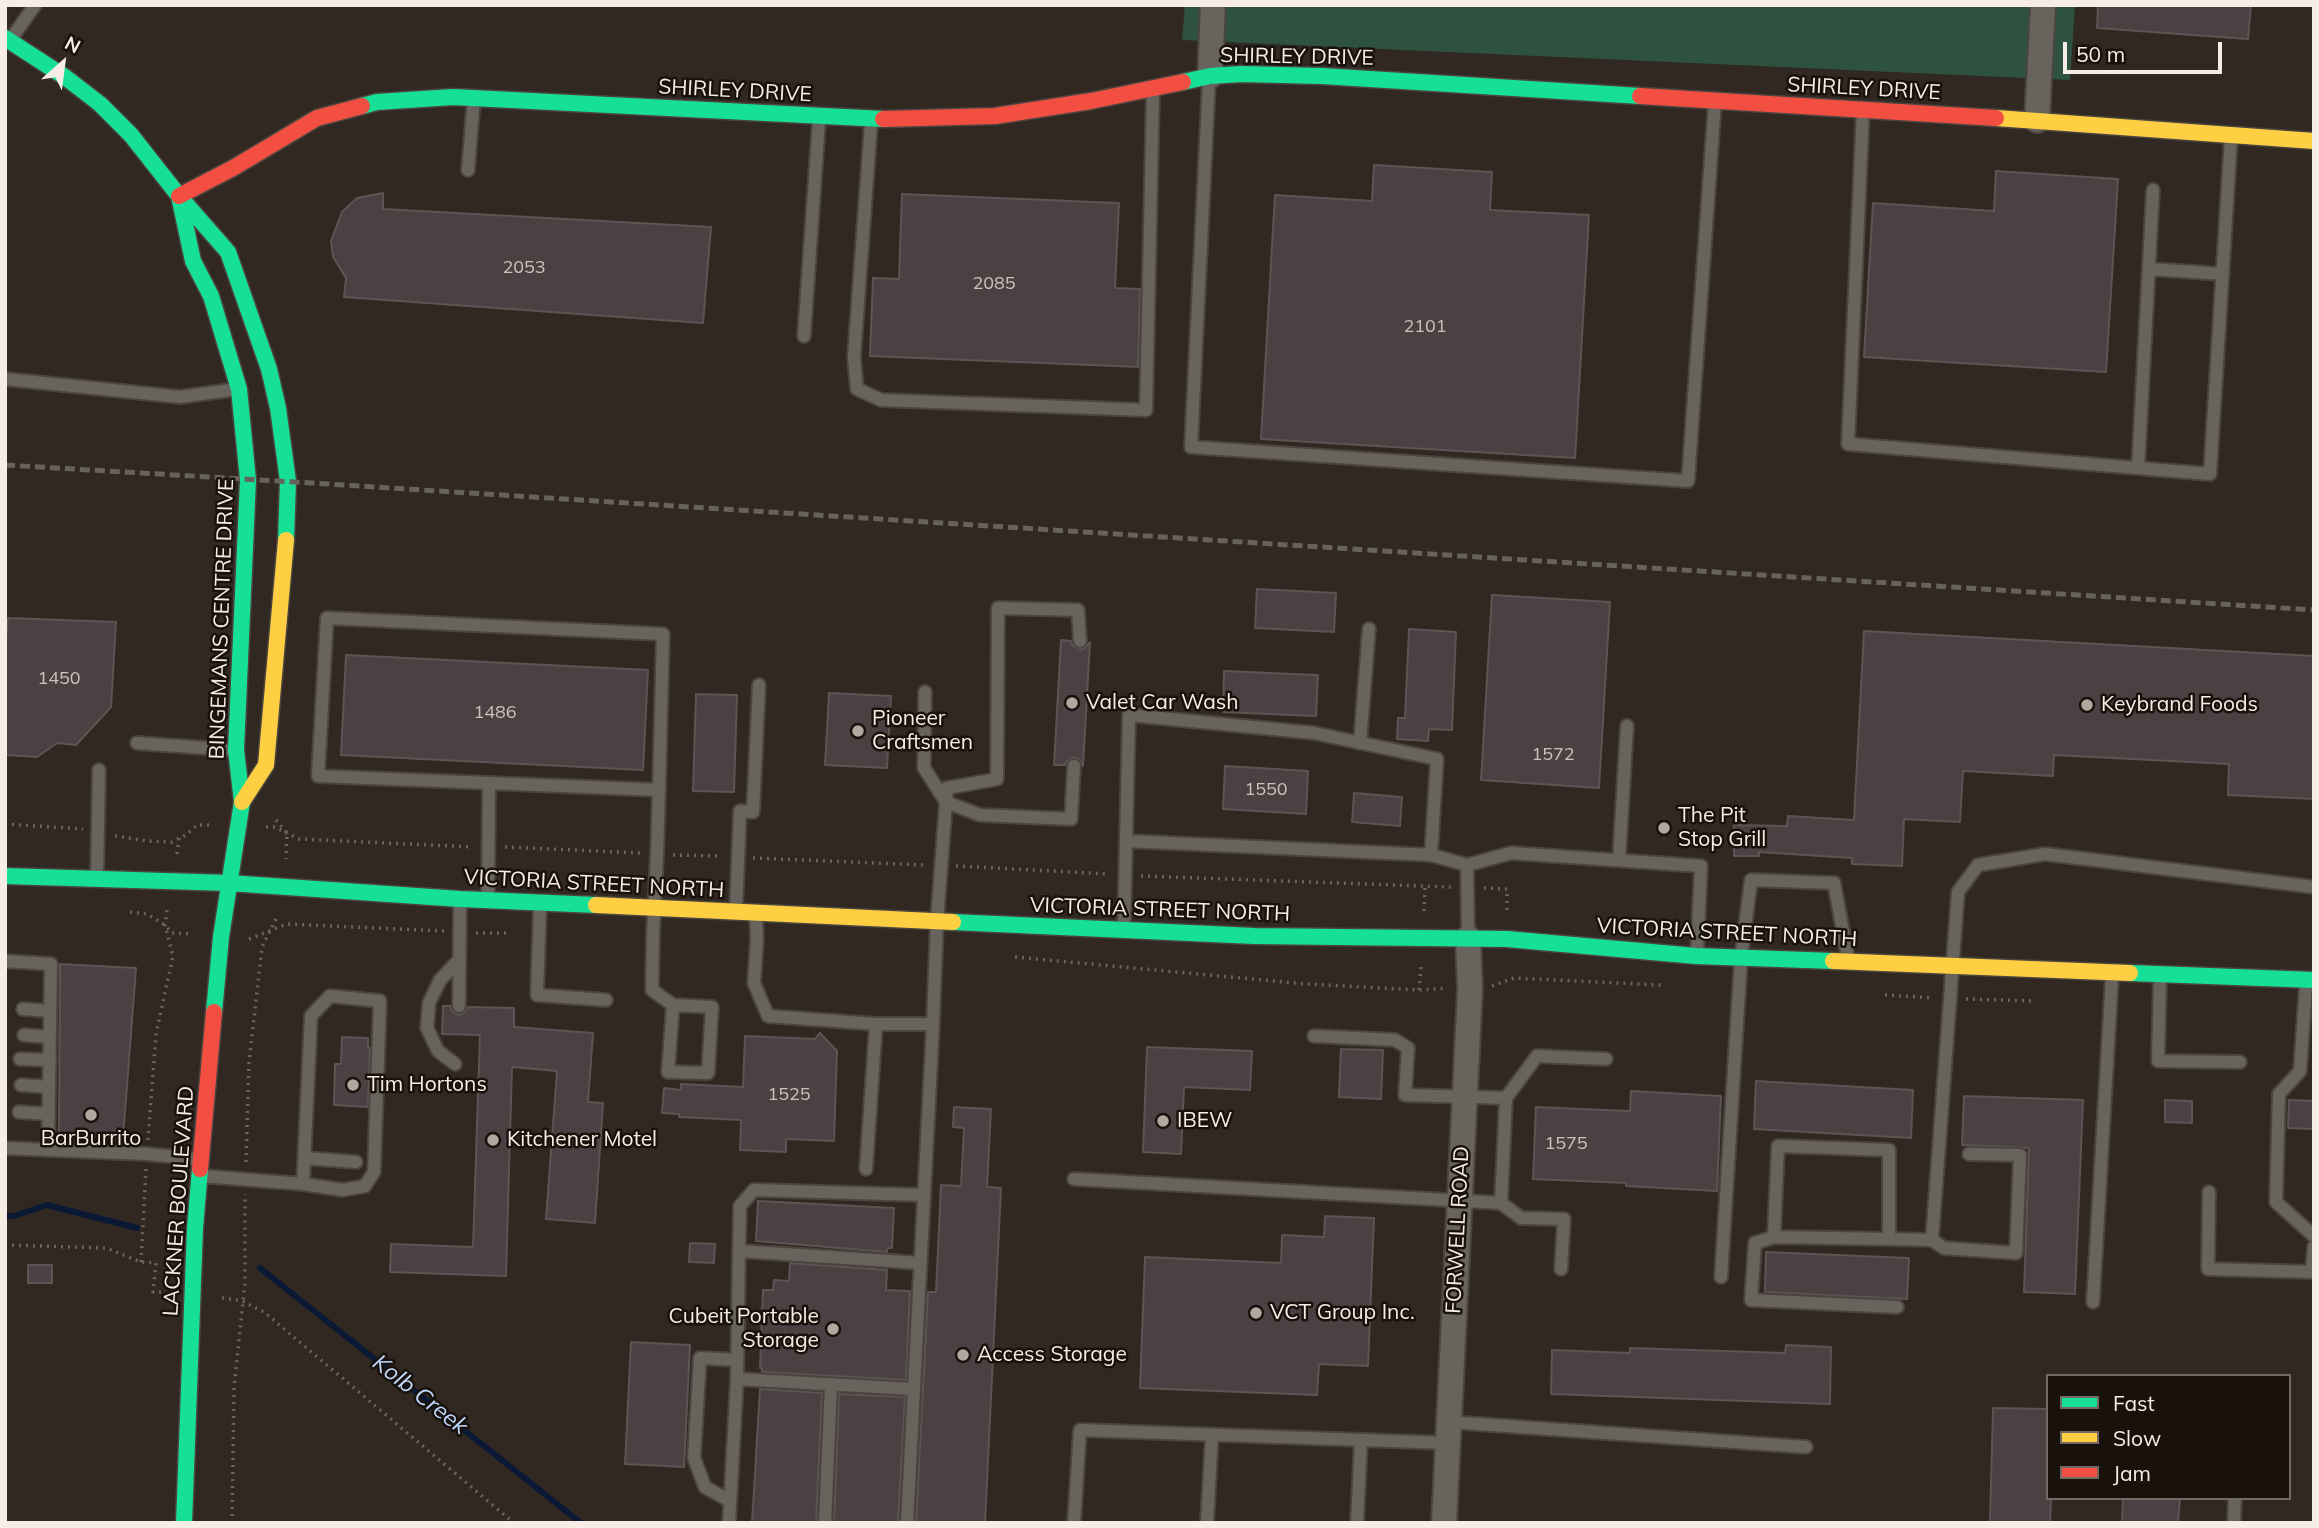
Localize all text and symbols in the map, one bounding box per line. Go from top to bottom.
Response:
north arrow [28,28,98,98]
scale bar [2067,28,2226,72]
text: N [61,30,85,58]
text: 50 m [2076,41,2125,67]
street label: SHIRLEY DRIVE [1220,43,1374,71]
street label: SHIRLEY DRIVE [1787,72,1941,106]
street label: SHIRLEY DRIVE [658,74,812,108]
house number: 2053 [502,257,546,279]
house number: 2085 [972,273,1016,295]
house number: 2101 [1403,316,1447,338]
street label: BINGEMANS CENTRE DRIVE [205,478,239,760]
house number: 1450 [37,668,81,690]
place label: Valet Car Wash [1086,690,1238,716]
place label: Keybrand Foods [2101,692,2258,718]
marker: Valet Car Wash [1064,695,1080,711]
marker: Keybrand Foods [2079,697,2095,713]
house number: 1486 [473,702,517,724]
place label: Pioneer Craftsmen [872,706,973,756]
marker: Pioneer Craftsmen [850,723,866,739]
house number: 1572 [1531,744,1575,766]
house number: 1550 [1244,779,1288,801]
place label: The Pit Stop Grill [1678,803,1766,853]
marker: The Pit Stop Grill [1656,820,1672,836]
street label: VICTORIA STREET NORTH [463,865,725,903]
street label: VICTORIA STREET NORTH [1029,893,1291,927]
street label: VICTORIA STREET NORTH [1596,914,1858,952]
place label: Tim Hortons [367,1072,487,1098]
marker: Tim Hortons [345,1077,361,1093]
house number: 1525 [767,1084,811,1106]
street label: LACKNER BOULEVARD [158,1085,200,1317]
marker: BarBurrito [83,1107,99,1123]
place label: IBEW [1177,1108,1232,1134]
marker: IBEW [1155,1113,1171,1129]
place label: BarBurrito [41,1126,141,1152]
place label: Kitchener Motel [507,1127,657,1153]
marker: Kitchener Motel [485,1132,501,1148]
house number: 1575 [1544,1133,1588,1155]
street label: FORWELL ROAD [1441,1146,1475,1314]
place label: VCT Group Inc. [1270,1300,1415,1326]
place label: Cubeit Portable Storage [669,1304,819,1354]
marker: VCT Group Inc. [1248,1305,1264,1321]
marker: Cubeit Portable Storage [825,1321,841,1337]
place label: Access Storage [977,1342,1127,1368]
marker: Access Storage [955,1347,971,1363]
water label: Kolb Creek [367,1349,473,1441]
legend [2046,1374,2291,1500]
text: Fast [2113,1390,2155,1416]
text: Slow [2113,1425,2161,1451]
text: Jam [2113,1460,2151,1486]

